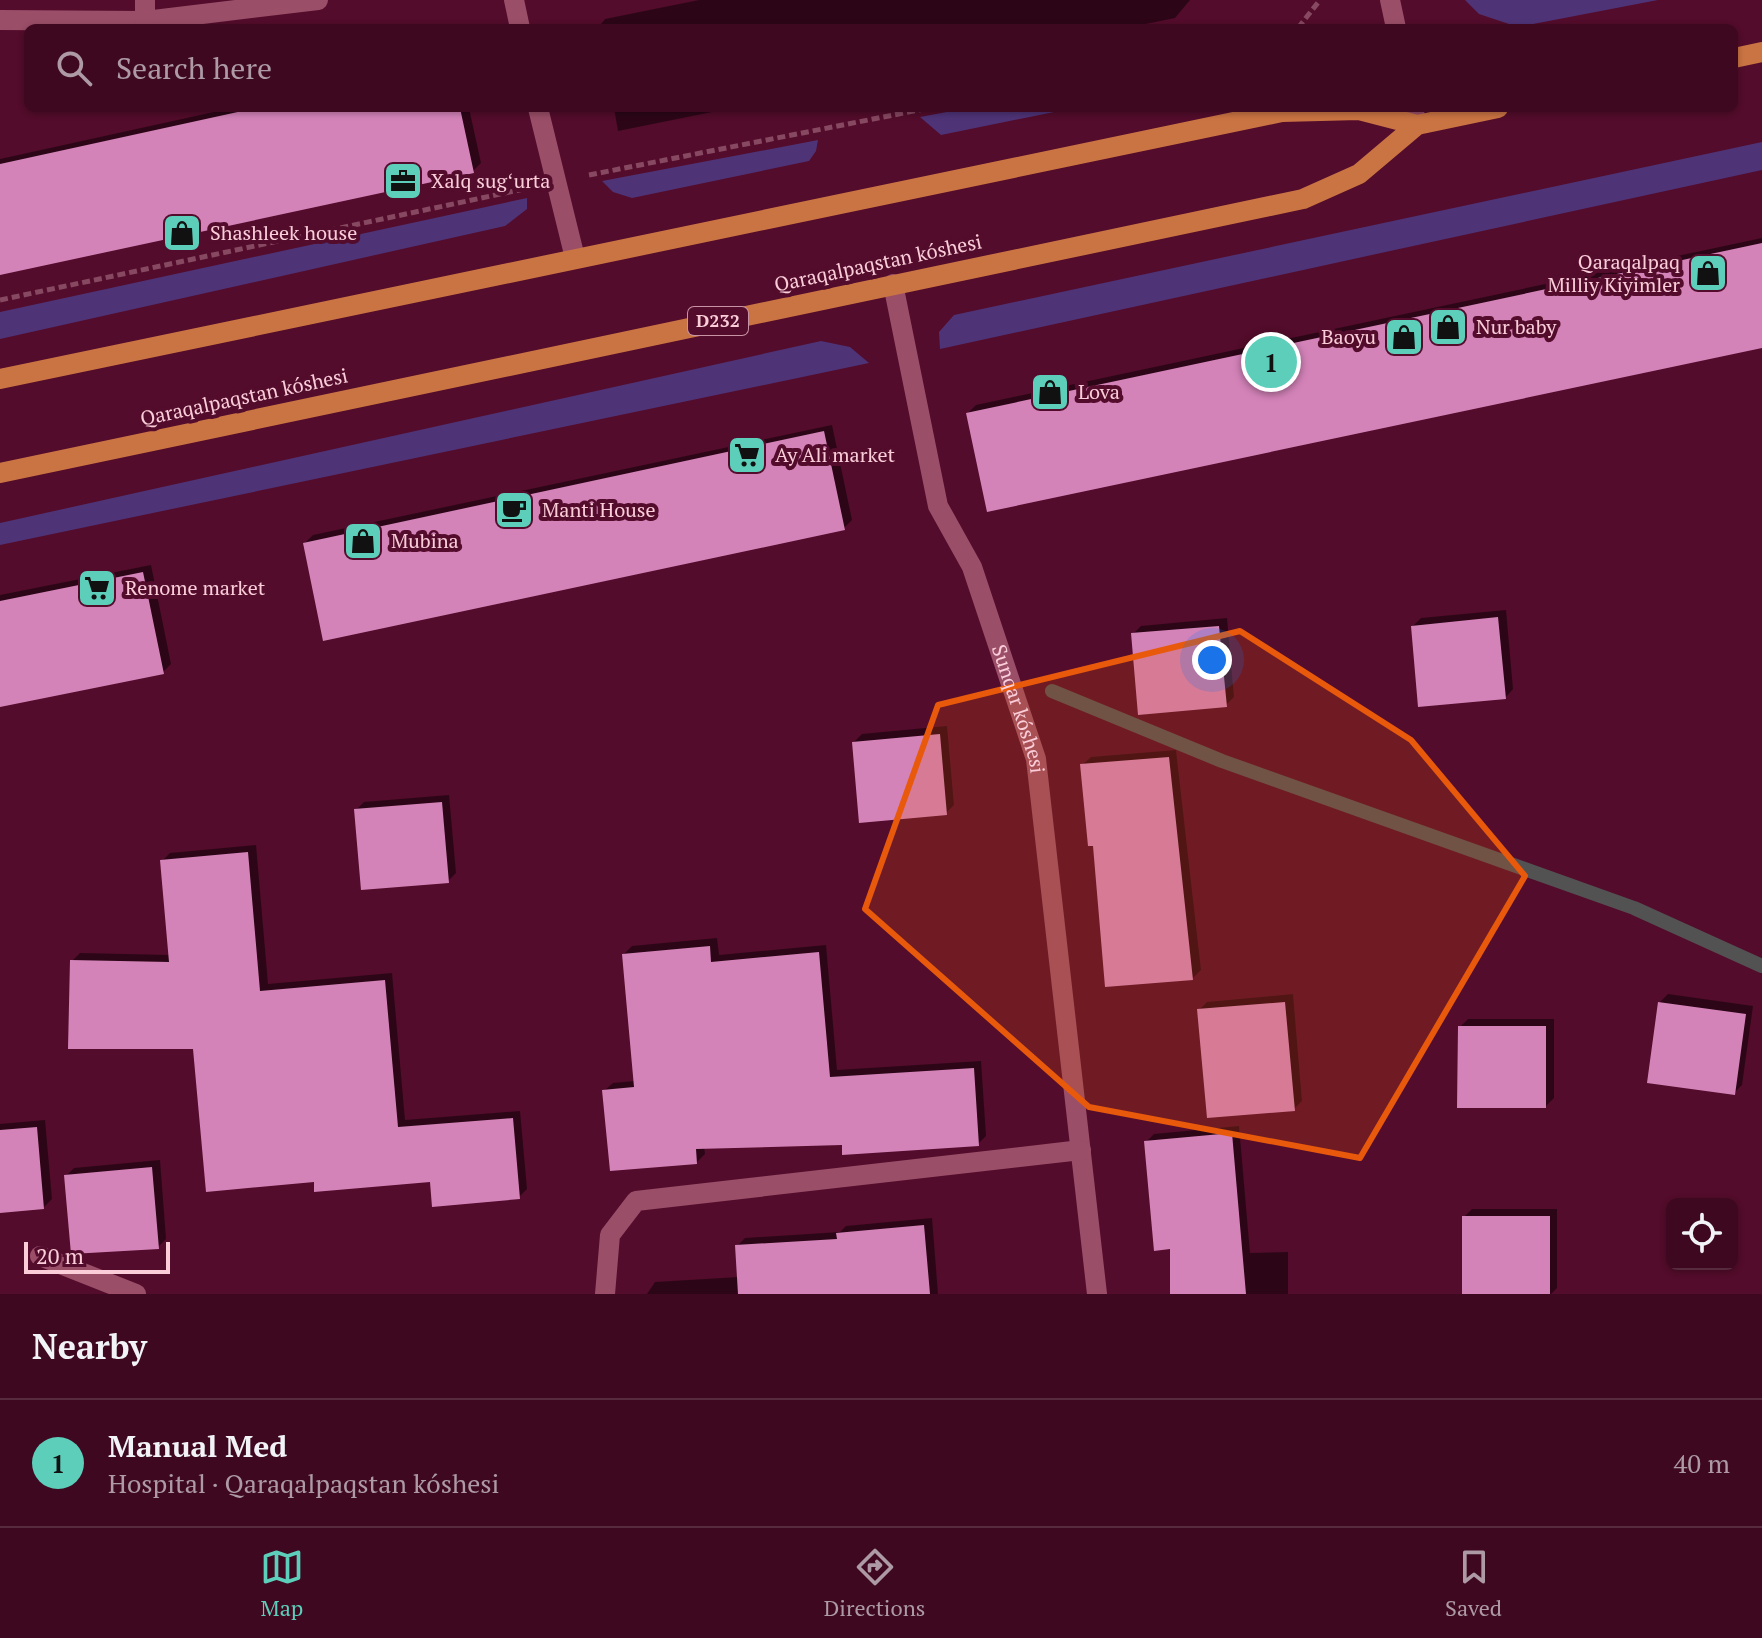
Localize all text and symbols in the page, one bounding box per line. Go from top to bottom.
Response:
search box [24,24,1738,112]
icon: search [52,46,96,90]
text: Search here [116,48,272,88]
office icon: Xalq sugʻurta [382,160,424,202]
place label: Xalq sugʻurta [431,167,550,194]
shop icon: Shashleek house [161,212,203,254]
place label: Shashleek house [210,219,357,246]
street label: Qaraqalpaqstan kóshesi [772,227,984,298]
place label: Qaraqalpaq Milliy Kiyimler [1548,248,1680,298]
shop icon: Qaraqalpaq Milliy Kiyimler [1687,252,1729,294]
shop icon: Nur baby [1427,306,1469,348]
road number: D232 [688,307,748,335]
place label: Nur baby [1476,313,1557,340]
shop icon: Baoyu [1383,316,1425,358]
place label: Baoyu [1321,323,1376,350]
pin: 1 [1245,332,1297,392]
street label: Qaraqalpaqstan kóshesi [138,361,350,432]
shop icon: Lova [1029,371,1071,413]
place label: Lova [1078,378,1120,405]
supermarket icon: Ay Ali market [726,434,768,476]
place label: Ay Ali market [775,441,896,468]
cafe icon: Manti House [493,489,535,531]
place label: Manti House [542,496,655,523]
shop icon: Mubina [342,520,384,562]
place label: Mubina [391,527,459,554]
supermarket icon: Renome market [76,567,118,609]
place label: Renome market [125,574,266,601]
your location [1192,640,1232,680]
street label: Sunqar kóshesi [986,641,1052,775]
map controls [1666,1198,1738,1270]
button: locate [1666,1198,1738,1270]
scale bar [24,1238,170,1274]
text: 20 m [36,1241,84,1270]
text: Nearby [32,1324,147,1369]
text: Manual Med [108,1426,287,1466]
text: 1 [51,1446,65,1480]
text: 40 m [1674,1446,1730,1480]
text: Hospital · Qaraqalpaqstan kóshesi [108,1466,499,1500]
tab: Map [260,1545,304,1622]
tab: Directions [824,1545,925,1622]
tab: Saved [1445,1545,1502,1622]

